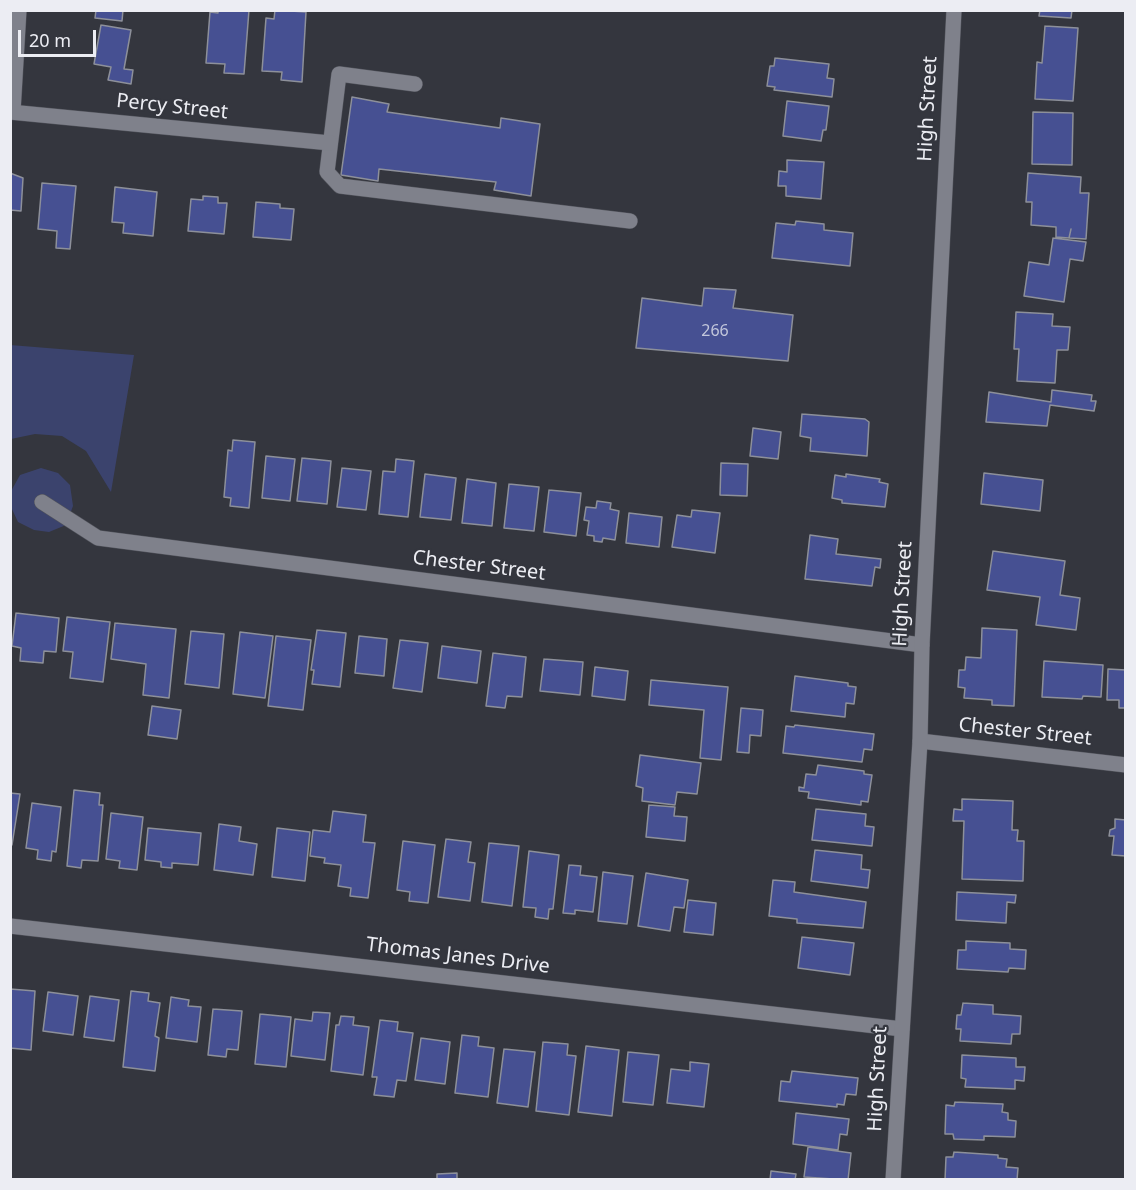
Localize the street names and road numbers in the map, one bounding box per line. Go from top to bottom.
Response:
street label: High Street [913,56,943,162]
street label: Percy Street [115,89,229,125]
street label: High Street [888,541,918,647]
street label: Chester Street [411,546,547,586]
street label: Chester Street [957,713,1093,751]
street label: Thomas Janes Drive [365,933,551,979]
street label: High Street [863,1026,893,1132]

